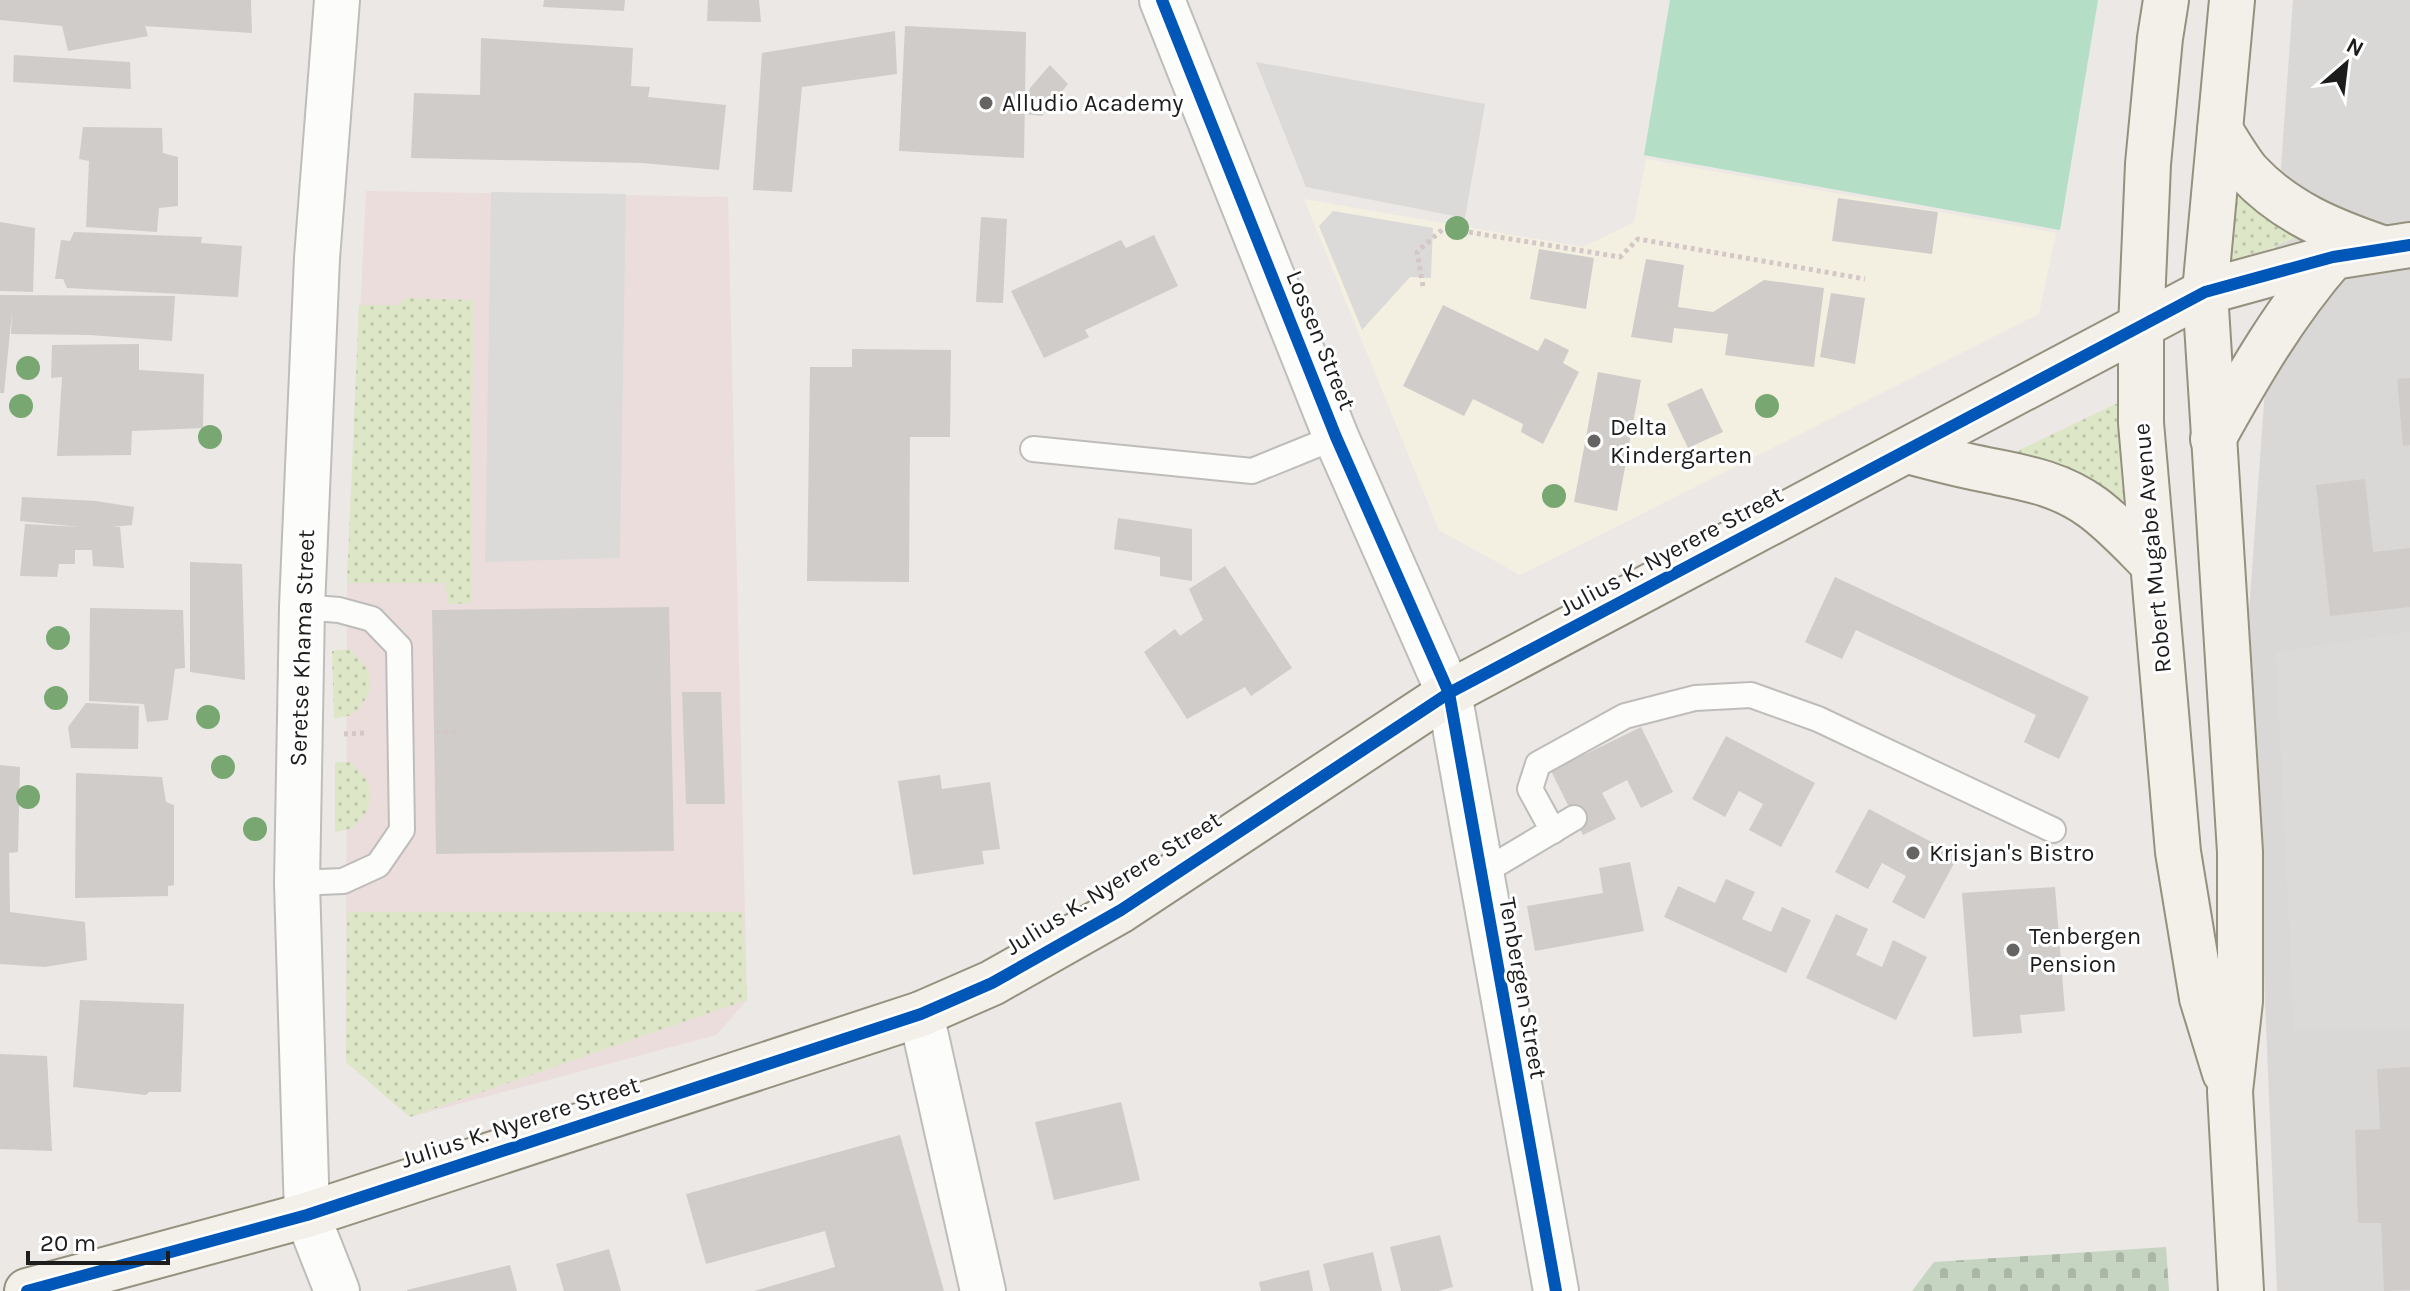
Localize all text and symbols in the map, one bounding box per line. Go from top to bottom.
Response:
north arrow [2306,24,2386,104]
text: N [2342,32,2368,62]
place label: Alludio Academy [1002,89,1184,117]
marker: Alludio Academy [977,94,995,112]
street label: Lossen Street [1280,266,1362,414]
place label: Delta Kindergarten [1610,413,1752,469]
street label: Robert Mugabe Avenue [2127,422,2177,674]
marker: Delta Kindergarten [1585,432,1603,450]
street label: Julius K. Nyerere Street [1555,480,1787,622]
street label: Seretse Khama Street [284,529,320,767]
street label: Julius K. Nyerere Street [1000,805,1226,961]
place label: Krisjan's Bistro [1929,839,2094,867]
marker: Krisjan's Bistro [1904,844,1922,862]
street label: Tenbergen Street [1493,895,1553,1081]
place label: Tenbergen Pension [2029,922,2141,978]
marker: Tenbergen Pension [2004,941,2022,959]
street label: Julius K. Nyerere Street [397,1070,643,1174]
scale bar [28,1215,168,1265]
text: 20 m [40,1229,96,1257]

